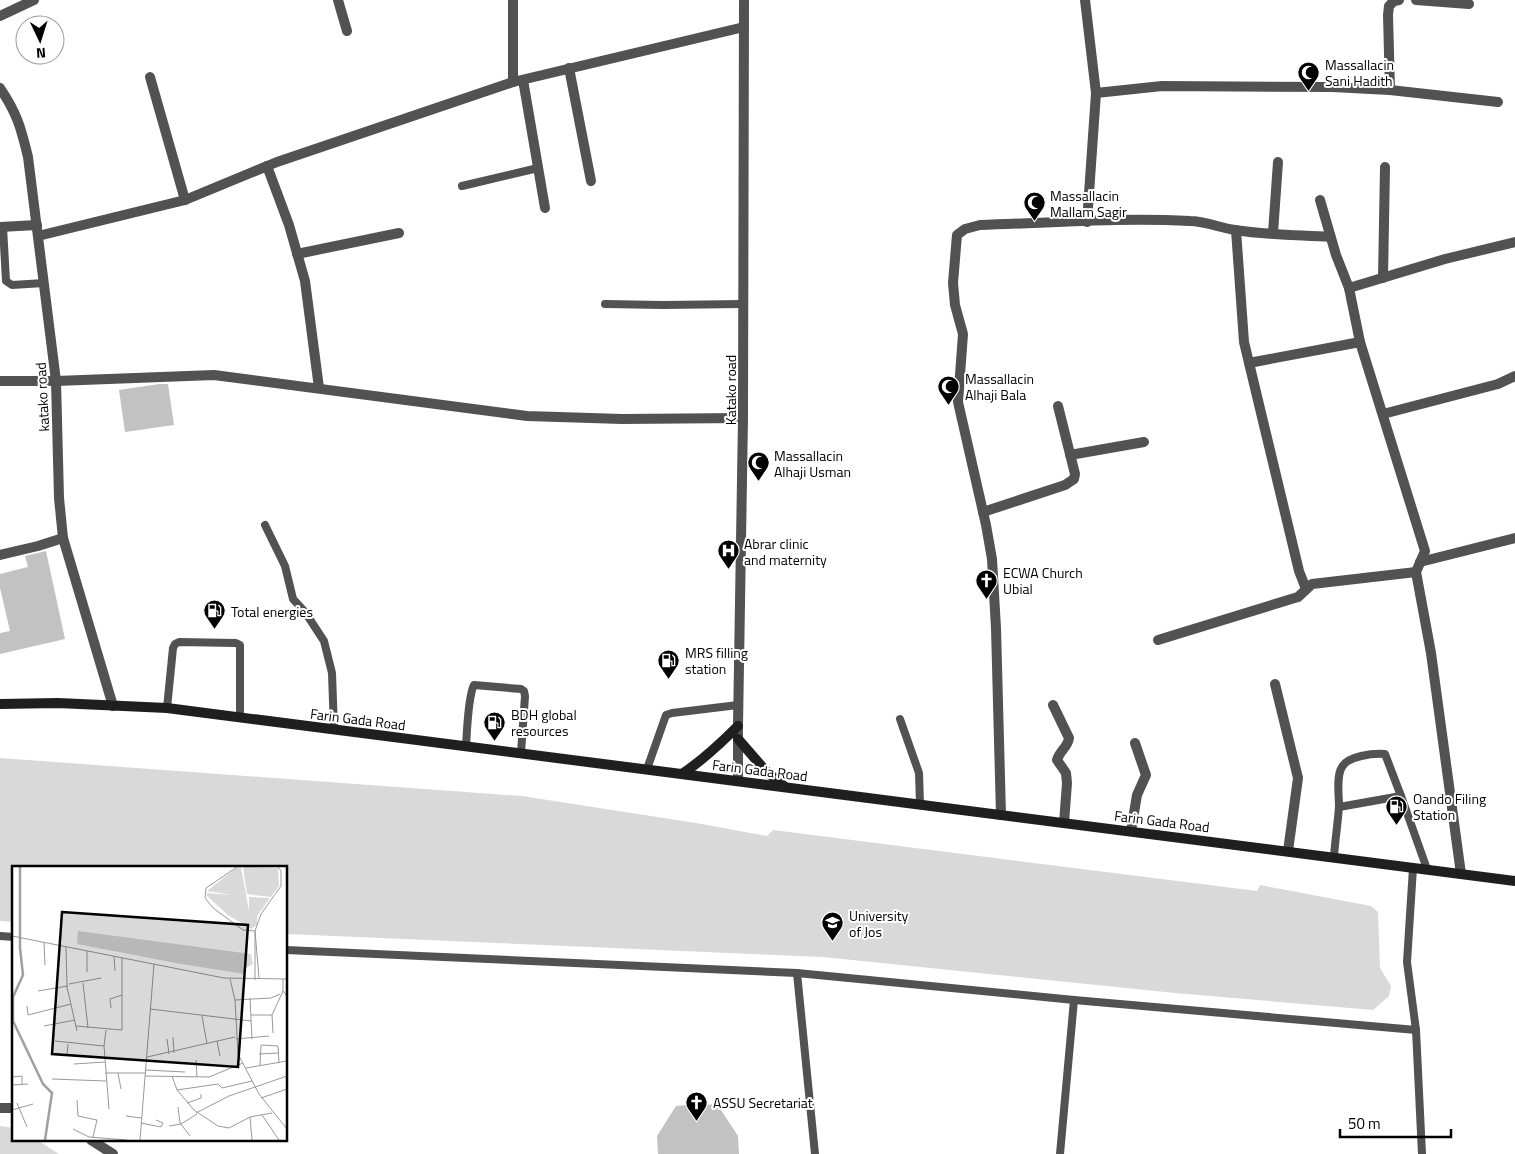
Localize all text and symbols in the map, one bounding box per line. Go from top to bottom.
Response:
north arrow [15,15,65,65]
text: N [35,43,47,64]
place label: Massallacin Sani Hadith [1325,54,1394,91]
mosque icon: Massallacin Sani Hadith [1297,60,1321,91]
place label: Massallacin Mallam Sagir [1050,185,1127,222]
mosque icon: Massallacin Mallam Sagir [1022,191,1046,222]
street label: Katako road [720,355,741,425]
street label: katako road [30,362,54,432]
place label: Massallacin Alhaji Bala [965,368,1034,405]
mosque icon: Massallacin Alhaji Bala [937,374,961,405]
place label: Massallacin Alhaji Usman [774,445,851,482]
mosque icon: Massallacin Alhaji Usman [746,451,770,482]
place label: Abrar clinic and maternity [744,533,827,570]
hospital icon: Abrar clinic and maternity [716,539,740,570]
place label: ECWA Church Ubial [1003,562,1083,599]
church icon: ECWA Church Ubial [975,568,999,599]
fuel station icon: Total energies [203,599,227,630]
place label: Total energies [231,601,313,622]
place label: MRS filling station [685,642,748,679]
fuel station icon: MRS filling station [657,648,681,679]
street label: Farin Gada Road [309,703,407,735]
place label: BDH global resources [511,704,577,741]
fuel station icon: BDH global resources [483,710,507,741]
street label: Farin Gada Road [711,754,809,786]
place label: Oando Filing Station [1413,788,1486,825]
fuel station icon: Oando Filing Station [1385,794,1409,825]
street label: Farin Gada Road [1113,805,1211,837]
inset map [12,866,288,1142]
place label: University of Jos [849,905,909,942]
school or university icon: University of Jos [821,911,845,942]
church icon: ASSU Secretariat [685,1090,709,1121]
place label: ASSU Secretariat [713,1092,813,1113]
scale bar [1340,1106,1451,1138]
text: 50 m [1348,1112,1381,1135]

